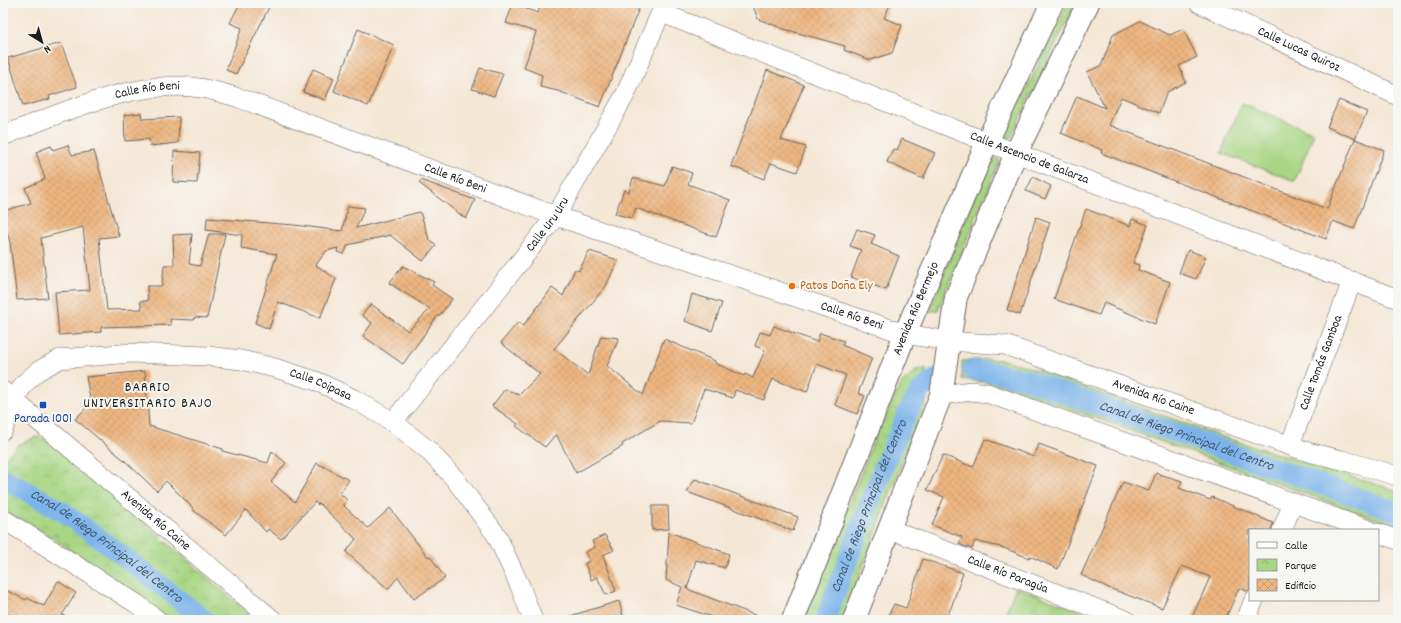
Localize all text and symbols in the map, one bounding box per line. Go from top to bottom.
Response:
north arrow [22,22,62,62]
street label: Calle Lucas Quiroz [1254,22,1343,77]
text: N [39,40,54,57]
street label: Calle Río Beni [113,77,180,105]
street label: Calle Ascencio de Galarza [967,127,1092,190]
street label: Calle Río Beni [421,158,490,199]
street label: Calle Uru Uru [521,194,574,256]
street label: Avenida Río Bermejo [888,258,944,358]
place label: Patos Doña Ely [800,277,874,296]
marker: Patos Doña Ely [787,281,797,291]
street label: Calle Río Beni [818,297,886,336]
street label: Calle Tomás Gamboa [1294,312,1348,413]
street label: Calle Coipasa [287,364,356,406]
street label: Avenida Río Caine [1109,374,1197,421]
district label: BARRIO UNIVERSITARIO BAJO [83,378,213,414]
water label: Canal de Riego Principal del Centro [1096,396,1277,477]
marker: Parada 1001 [38,400,48,410]
place label: Parada 1001 [14,410,72,429]
water label: Canal de Riego Principal del Centro [826,416,913,596]
water label: Canal de Riego Principal del Centro [26,485,187,609]
street label: Avenida Río Caine [117,485,195,556]
legend [1249,529,1379,601]
text: Calle [1285,538,1308,555]
street label: Calle Río Paragúa [964,550,1052,599]
text: Parque [1285,558,1316,575]
text: Edificio [1285,578,1316,595]

